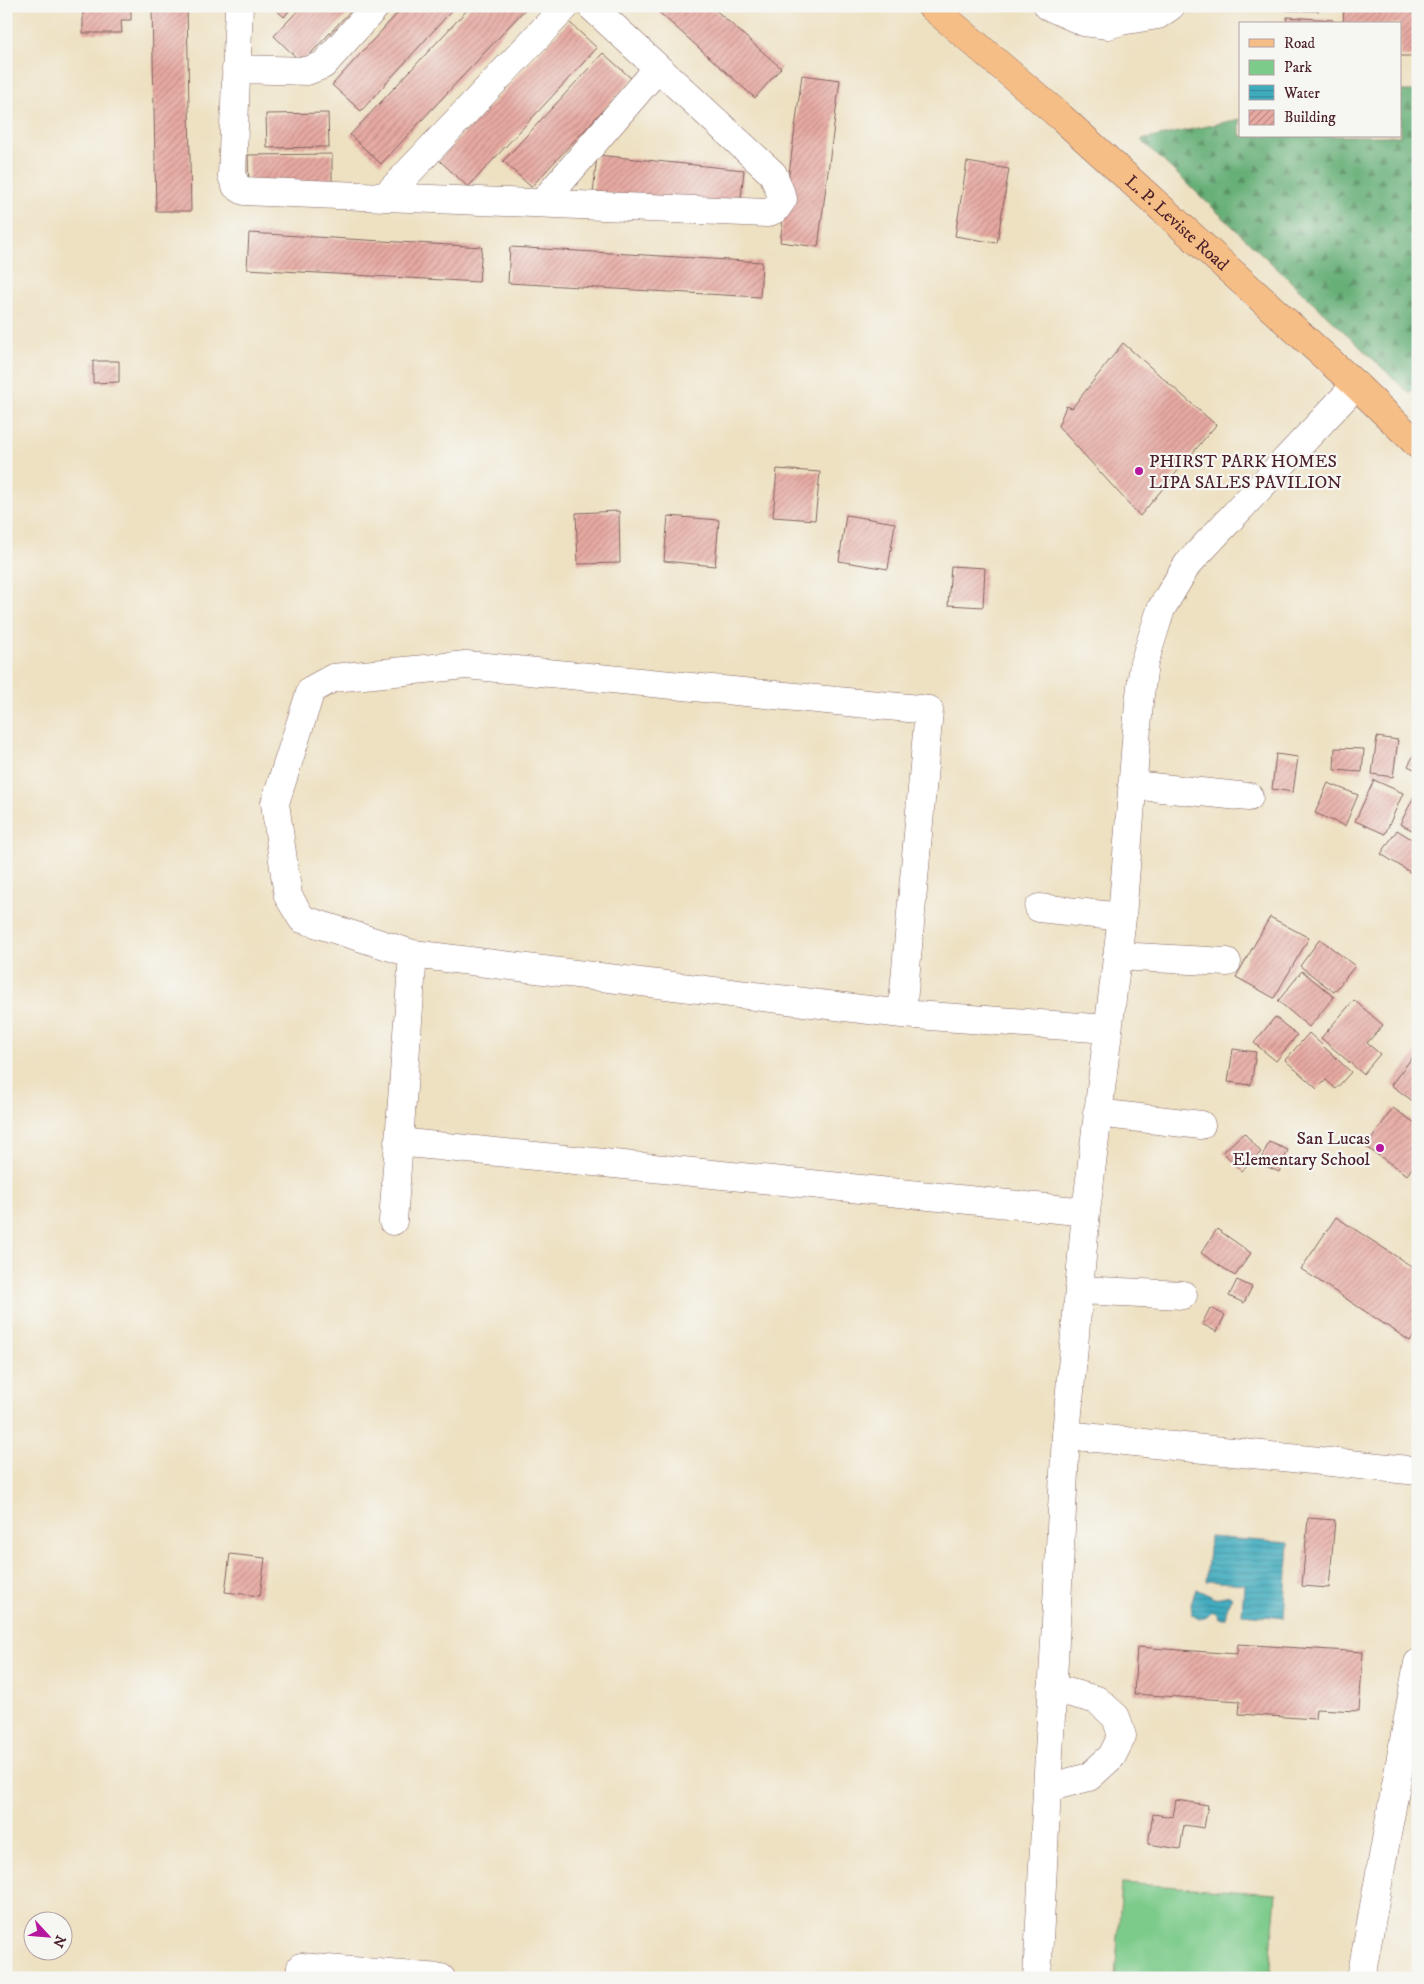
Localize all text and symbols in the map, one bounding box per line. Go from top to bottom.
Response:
legend [1239,22,1402,138]
text: Road [1284,34,1316,53]
text: Park [1284,58,1313,77]
text: Water [1283,84,1320,103]
text: Building [1284,108,1336,127]
street label: L. P. Leviste Road [1120,171,1233,276]
place label: PHIRST PARK HOMES LIPA SALES PAVILION [1149,451,1342,494]
marker: PHIRST PARK HOMES LIPA SALES PAVILION [1133,465,1145,477]
place label: San Lucas Elementary School [1232,1128,1371,1171]
marker: San Lucas Elementary School [1374,1142,1386,1154]
north arrow [22,1912,72,1962]
text: N [48,1932,69,1951]

